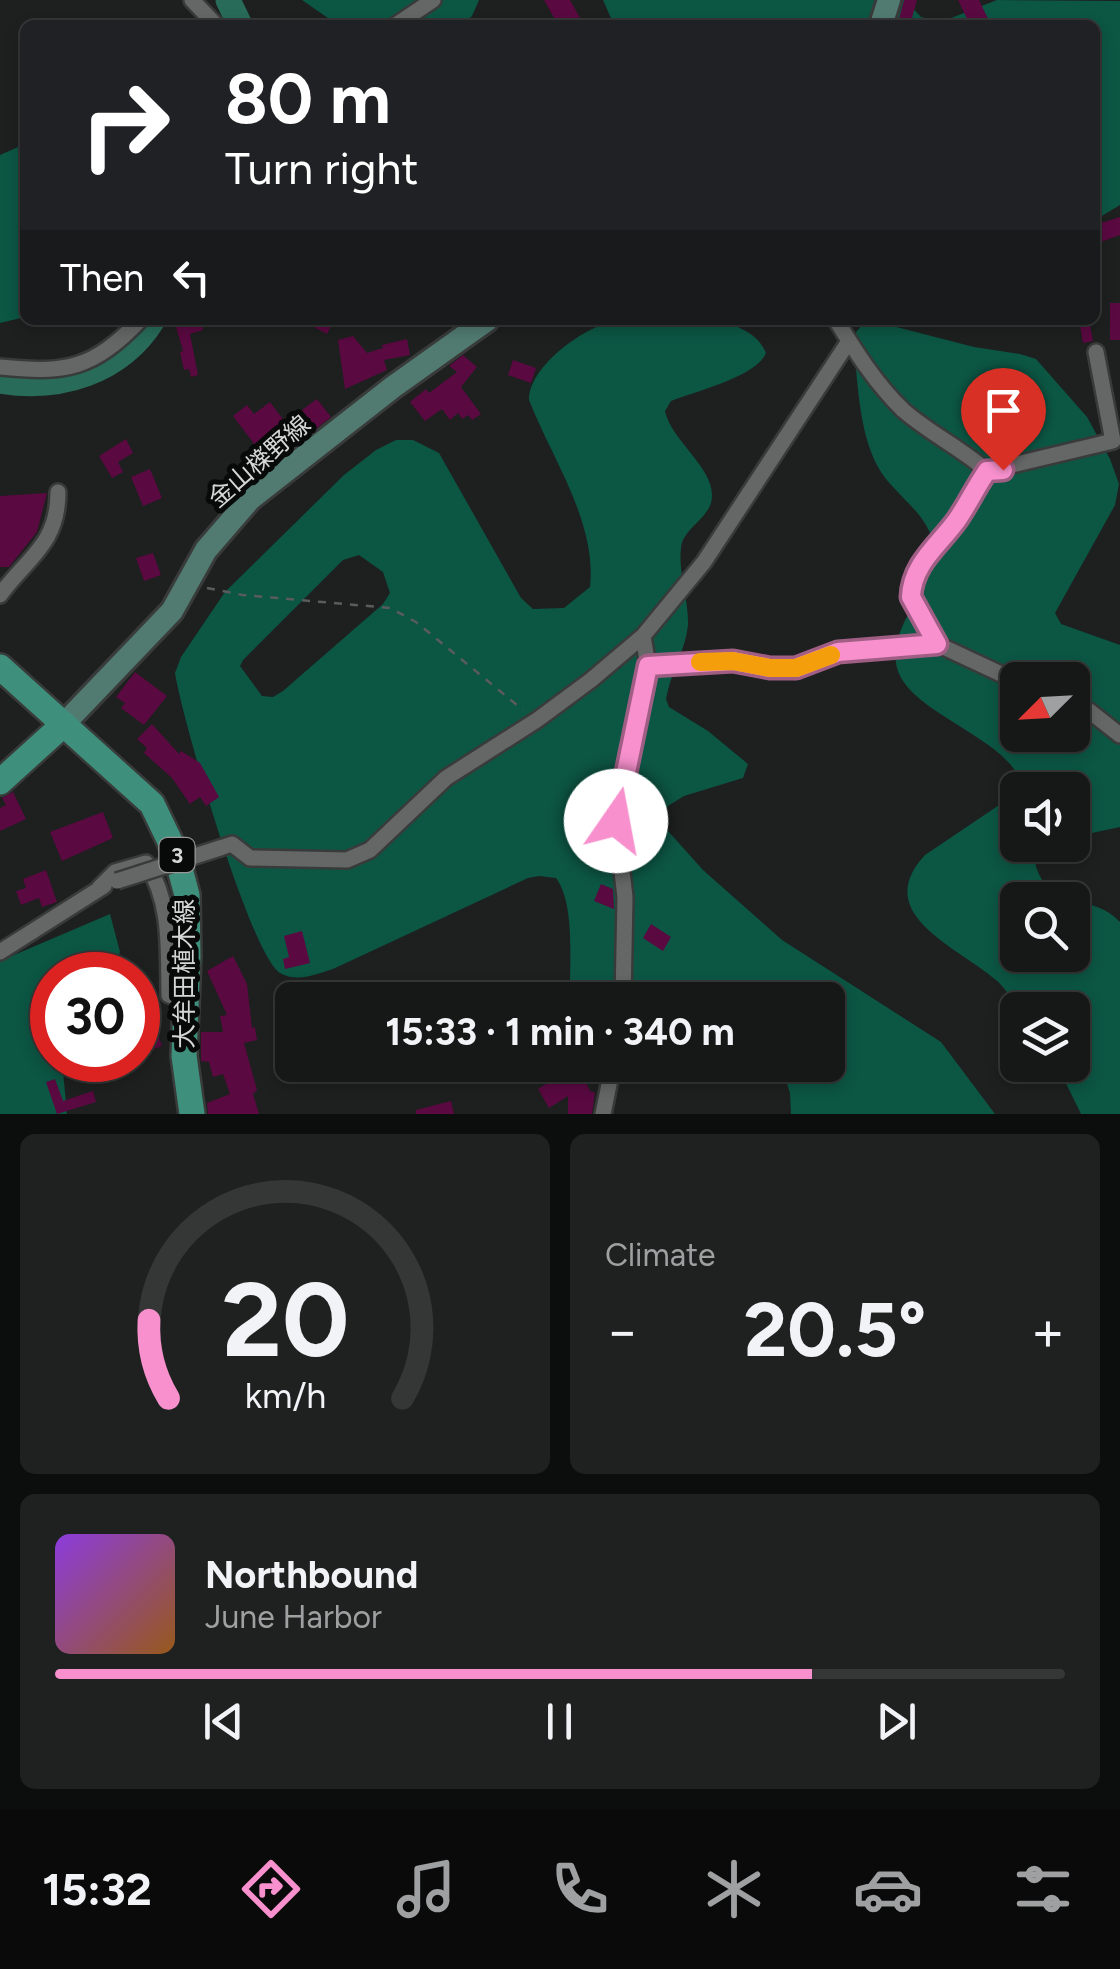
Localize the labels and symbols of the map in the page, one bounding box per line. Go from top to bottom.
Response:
pin [961,368,1046,471]
street label: 金山檪野線 [202,409,316,513]
north arrow [1000,662,1090,752]
position arrow [564,769,668,873]
road number: 3 [160,838,194,872]
street label: 大牟田植木線 [169,899,199,1049]
speed limit sign: 30 [30,952,160,1082]

